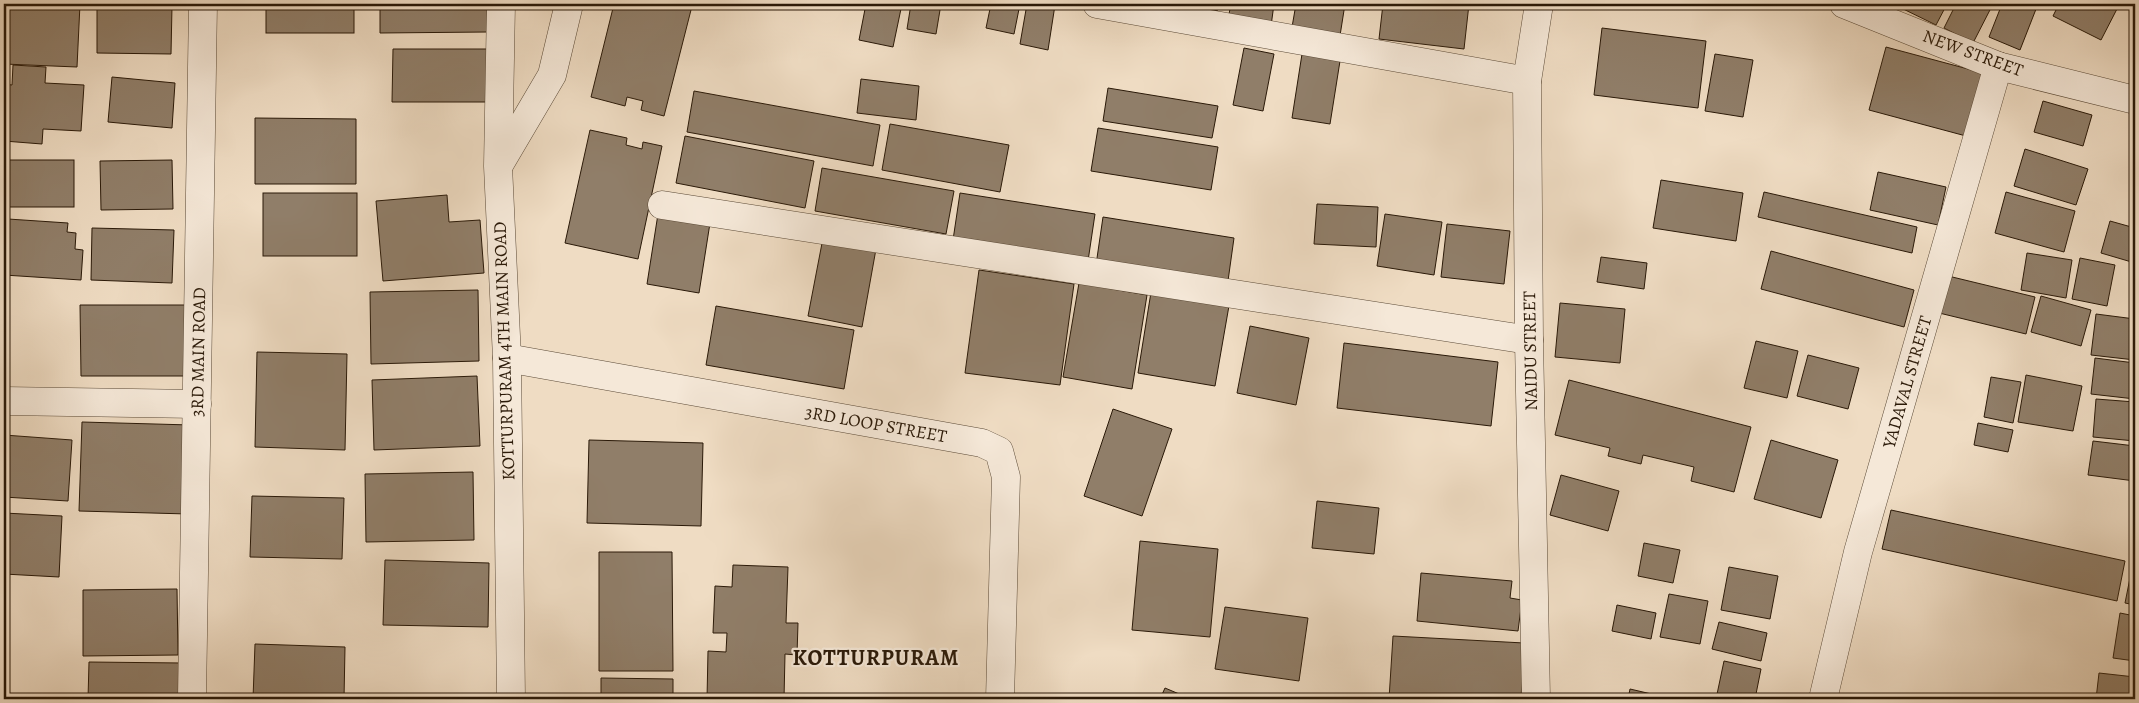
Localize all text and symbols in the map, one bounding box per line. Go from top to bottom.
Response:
street label: NEW STREET [1919,24,2027,82]
street label: KOTTURPURAM 4TH MAIN ROAD [487,221,521,481]
street label: 3RD MAIN ROAD [185,287,211,417]
street label: NAIDU STREET [1517,291,1543,411]
street label: YADAVAL STREET [1876,313,1937,452]
street label: 3RD LOOP STREET [803,400,949,448]
district label: KOTTURPURAM [792,643,960,673]

